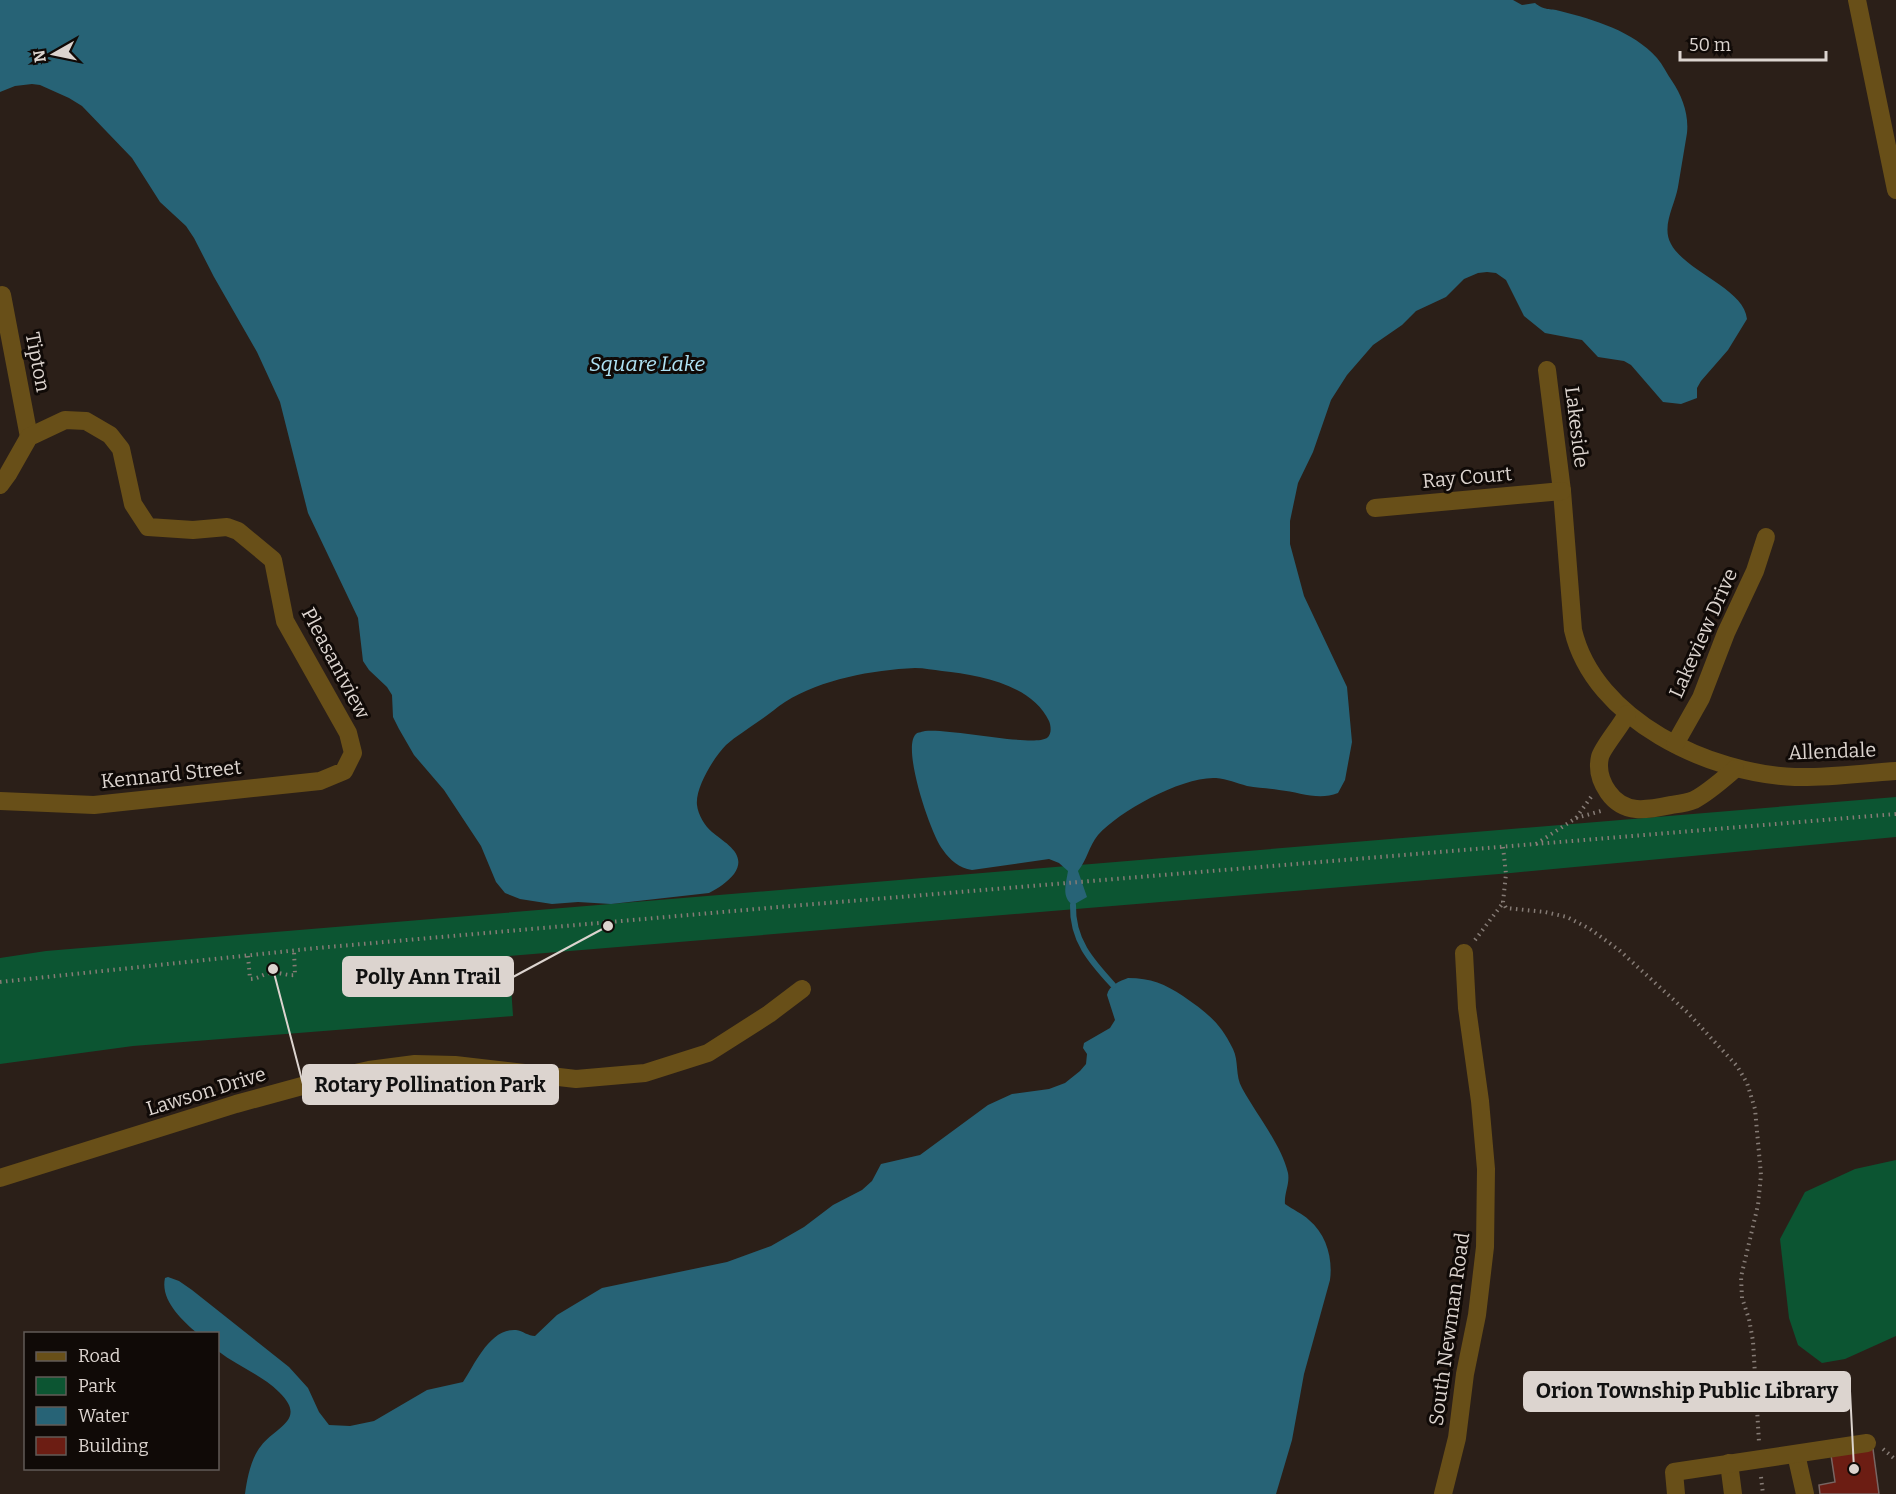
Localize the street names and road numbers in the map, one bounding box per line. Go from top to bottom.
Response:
street label: Tipton [20,330,56,394]
street label: Lakeside [1560,385,1594,469]
street label: Ray Court [1421,461,1513,493]
street label: Lakeview Drive [1664,565,1742,701]
street label: Pleasantview [297,603,376,724]
street label: Allendale [1787,737,1877,765]
street label: Kennard Street [100,755,242,793]
street label: Lawson Drive [143,1061,269,1121]
street label: South Newman Road [1424,1231,1474,1427]

